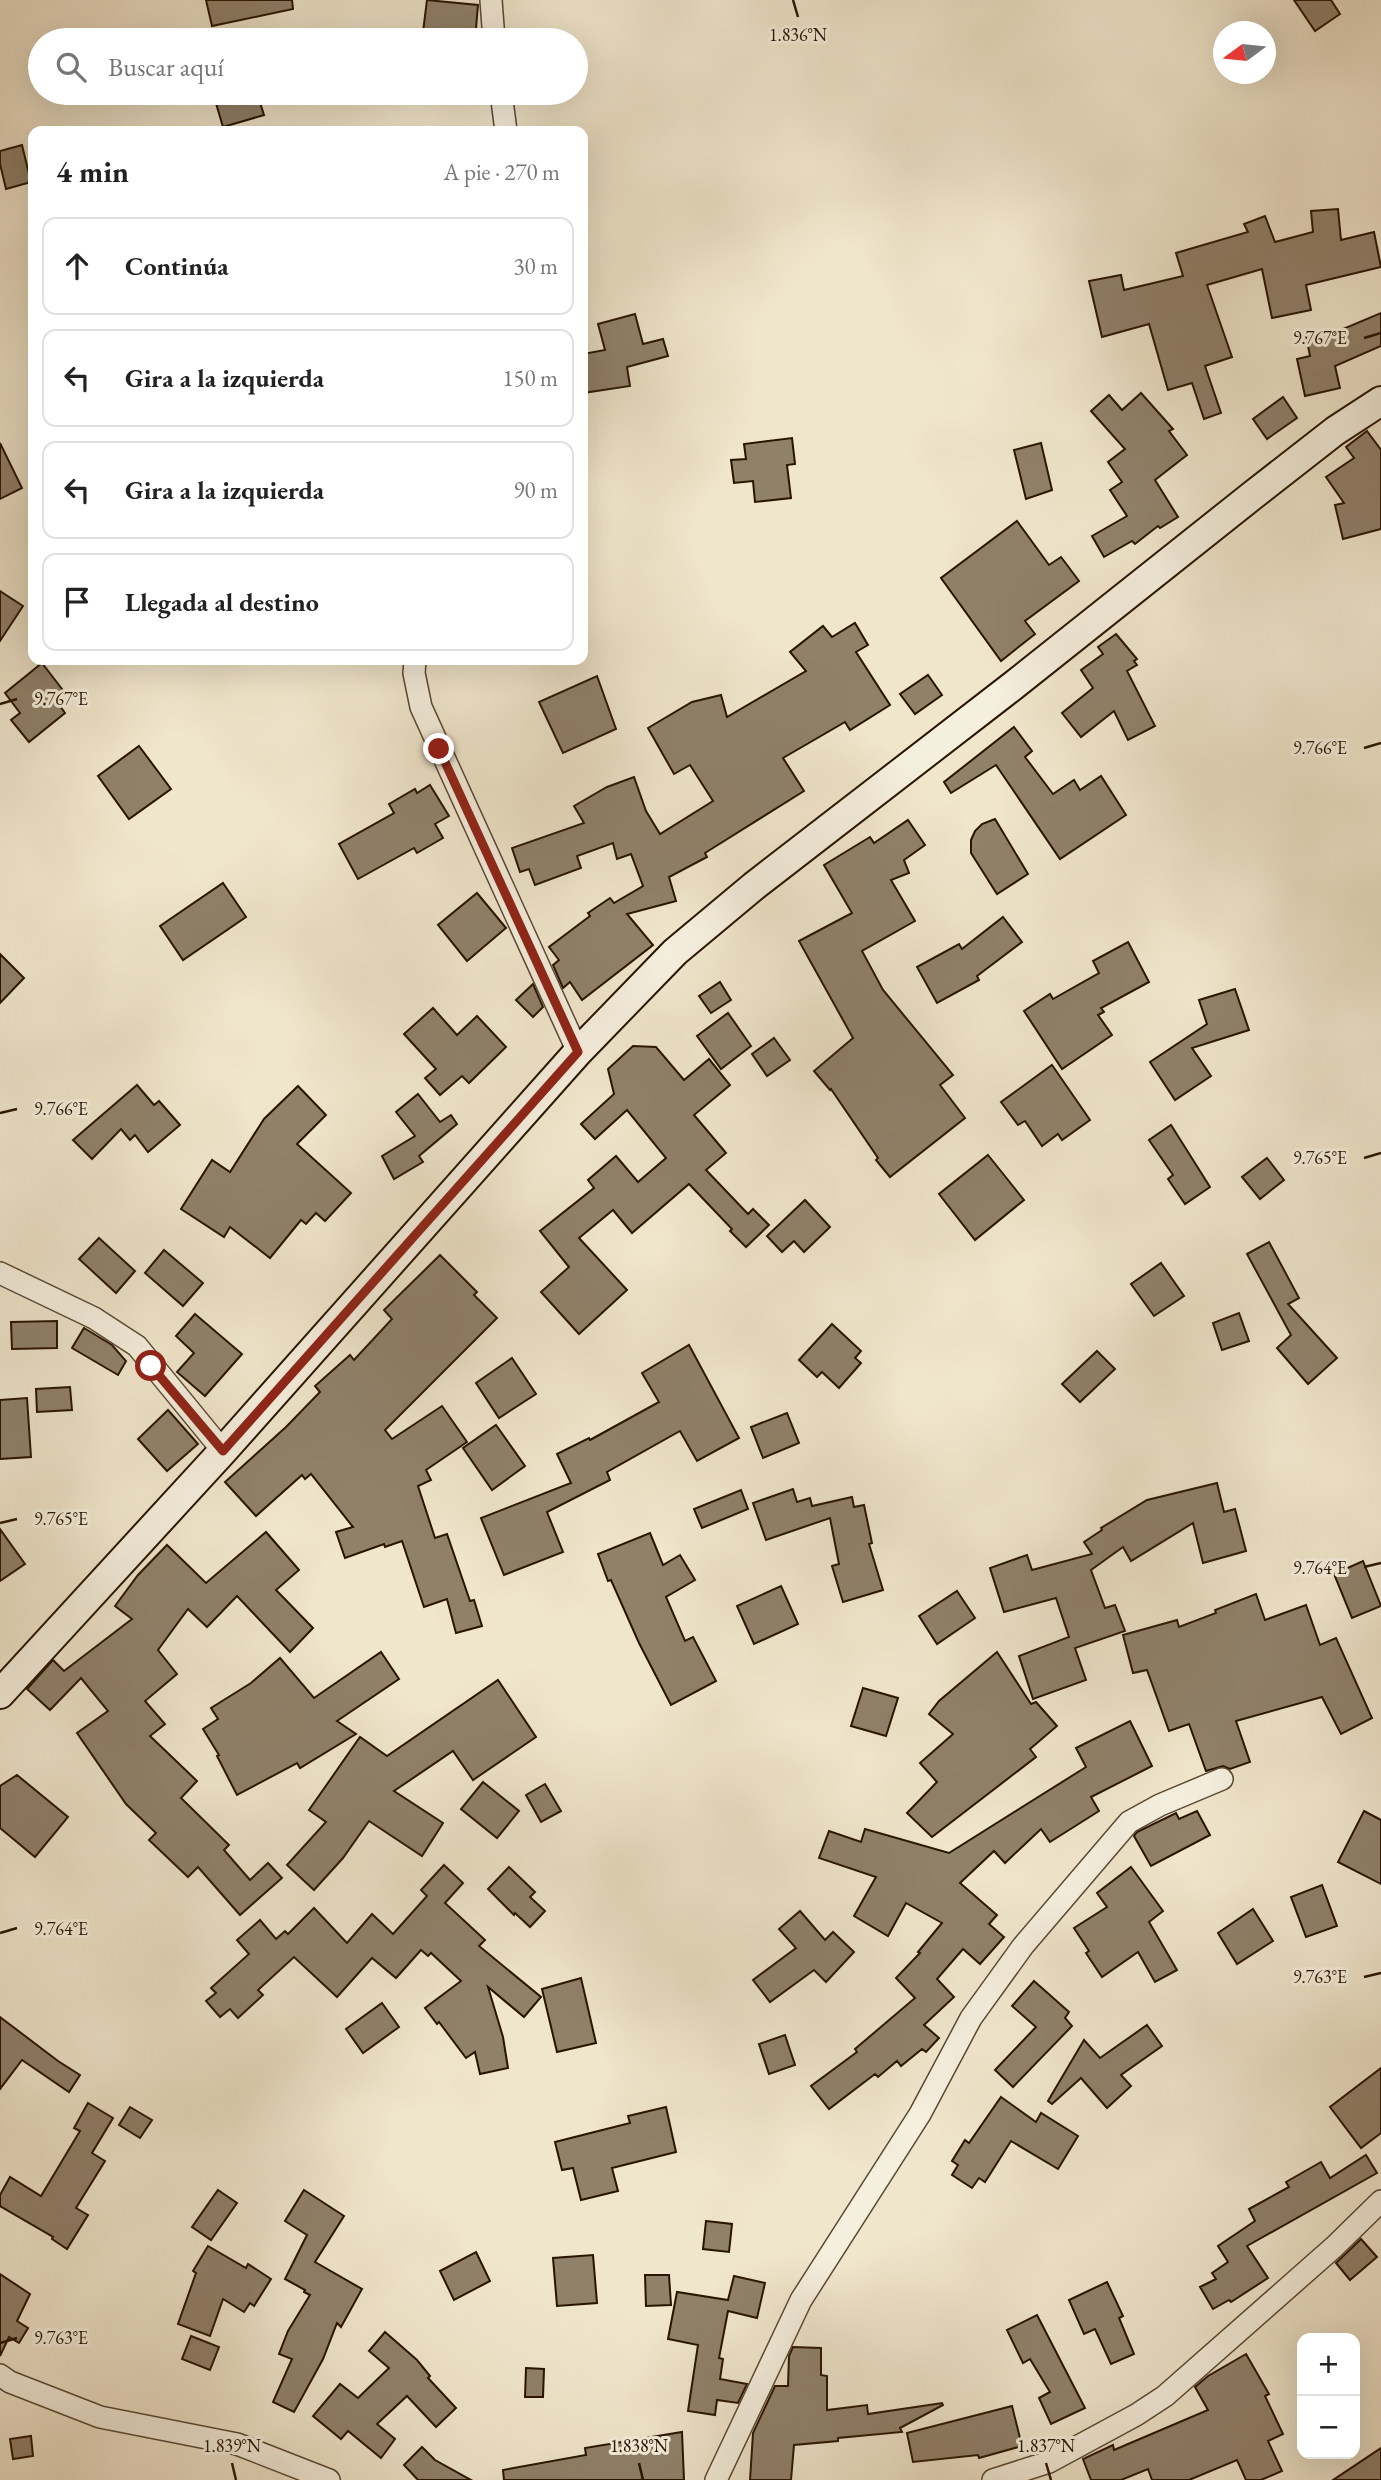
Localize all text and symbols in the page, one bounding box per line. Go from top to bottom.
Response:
north arrow [1213,21,1276,84]
text: 1.836°N [769,23,828,46]
search box [28,28,588,105]
icon: search [52,48,90,86]
text: Buscar aquí [108,50,224,84]
text: 4 min [56,152,129,191]
text: A pie · 270 m [444,157,560,187]
icon: ahead [58,247,96,285]
text: Continúa [125,249,229,283]
text: 30 m [513,251,558,281]
text: 9.767°E [1293,326,1347,349]
icon: left [58,359,96,397]
text: Gira a la izquierda [125,361,324,395]
text: 150 m [502,363,558,393]
icon: left [58,471,96,509]
text: Gira a la izquierda [125,473,324,507]
text: 90 m [513,475,558,505]
icon: arrive [58,583,96,621]
text: Llegada al destino [125,585,319,619]
text: 9.767°E [34,687,88,710]
route end [423,733,454,764]
text: 9.766°E [1293,736,1347,759]
text: 9.766°E [34,1097,88,1120]
text: 9.765°E [1293,1146,1347,1169]
route start [135,1350,166,1381]
text: 9.765°E [34,1507,88,1530]
text: 9.764°E [1293,1556,1347,1579]
text: 9.764°E [34,1917,88,1940]
text: 9.763°E [1293,1965,1347,1988]
text: 9.763°E [34,2326,88,2349]
map controls [1297,2333,1360,2459]
button: + [1297,2333,1360,2396]
button: − [1297,2396,1360,2459]
text: 1.839°N [203,2434,262,2457]
text: 1.838°N [610,2434,669,2457]
text: 1.837°N [1017,2434,1076,2457]

